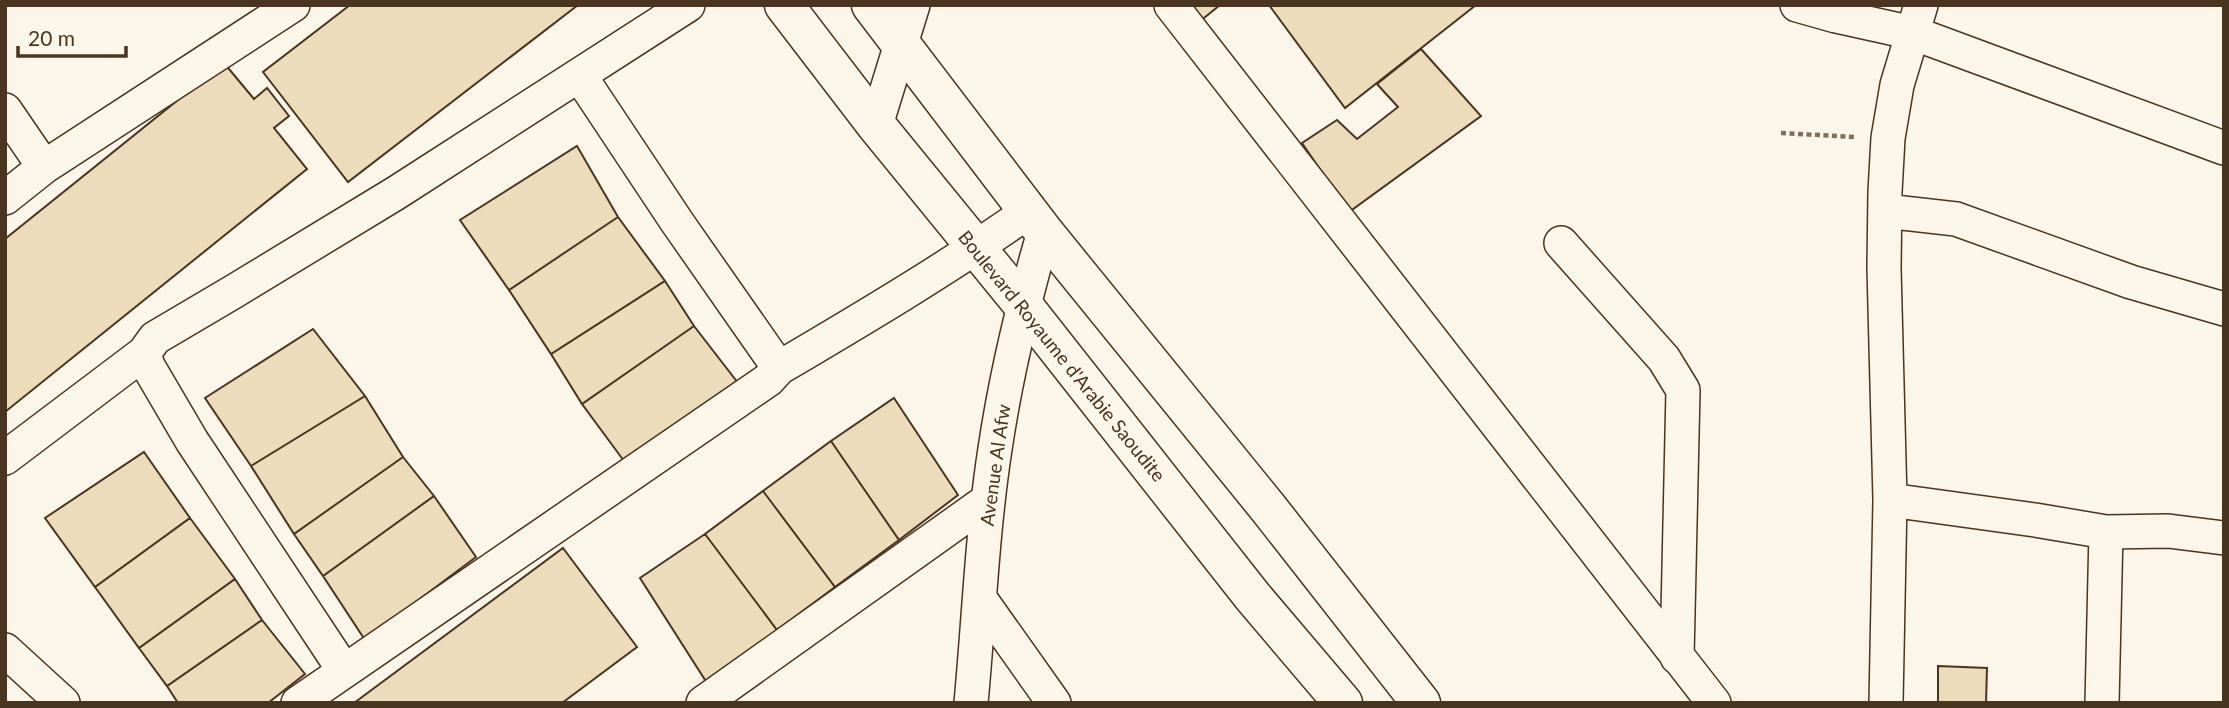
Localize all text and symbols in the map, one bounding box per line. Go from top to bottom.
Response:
scale bar [18,14,126,58]
text: 20 m [28,25,75,50]
street label: Boulevard Royaume d'Arabie Saoudite [954,226,1171,486]
street label: Avenue Al Afw [975,403,1014,527]

